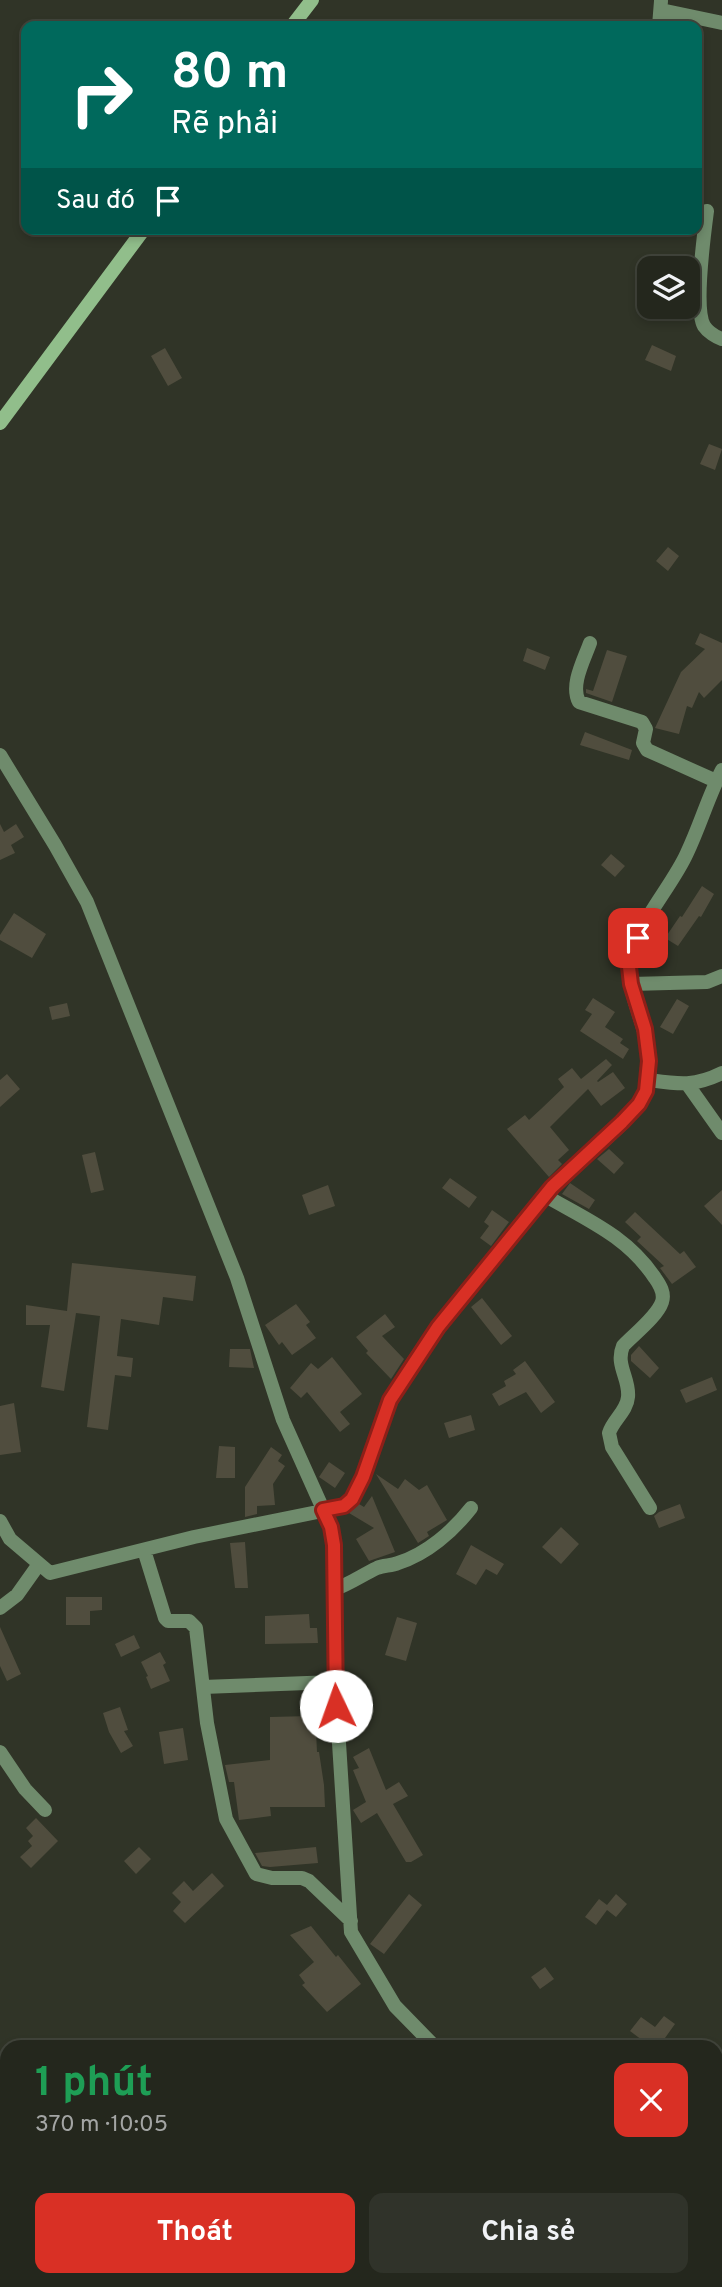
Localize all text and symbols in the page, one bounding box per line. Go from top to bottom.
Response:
text: 80 m [171,44,288,106]
icon: right [56,49,147,140]
text: Rẽ phải [171,105,278,145]
icon: arrive [149,182,187,220]
text: Sau đó [56,185,135,218]
map controls [637,256,700,319]
button: layers [637,256,700,319]
pin [608,908,668,968]
icon: arrive [619,919,657,957]
position arrow [299,1669,373,1743]
text: 1 phút [35,2058,153,2111]
button: close [614,2063,688,2137]
text: 370 m · 10:05 [35,2111,168,2140]
button: Thoát [35,2193,355,2273]
button: Chia sẻ [369,2193,688,2273]

